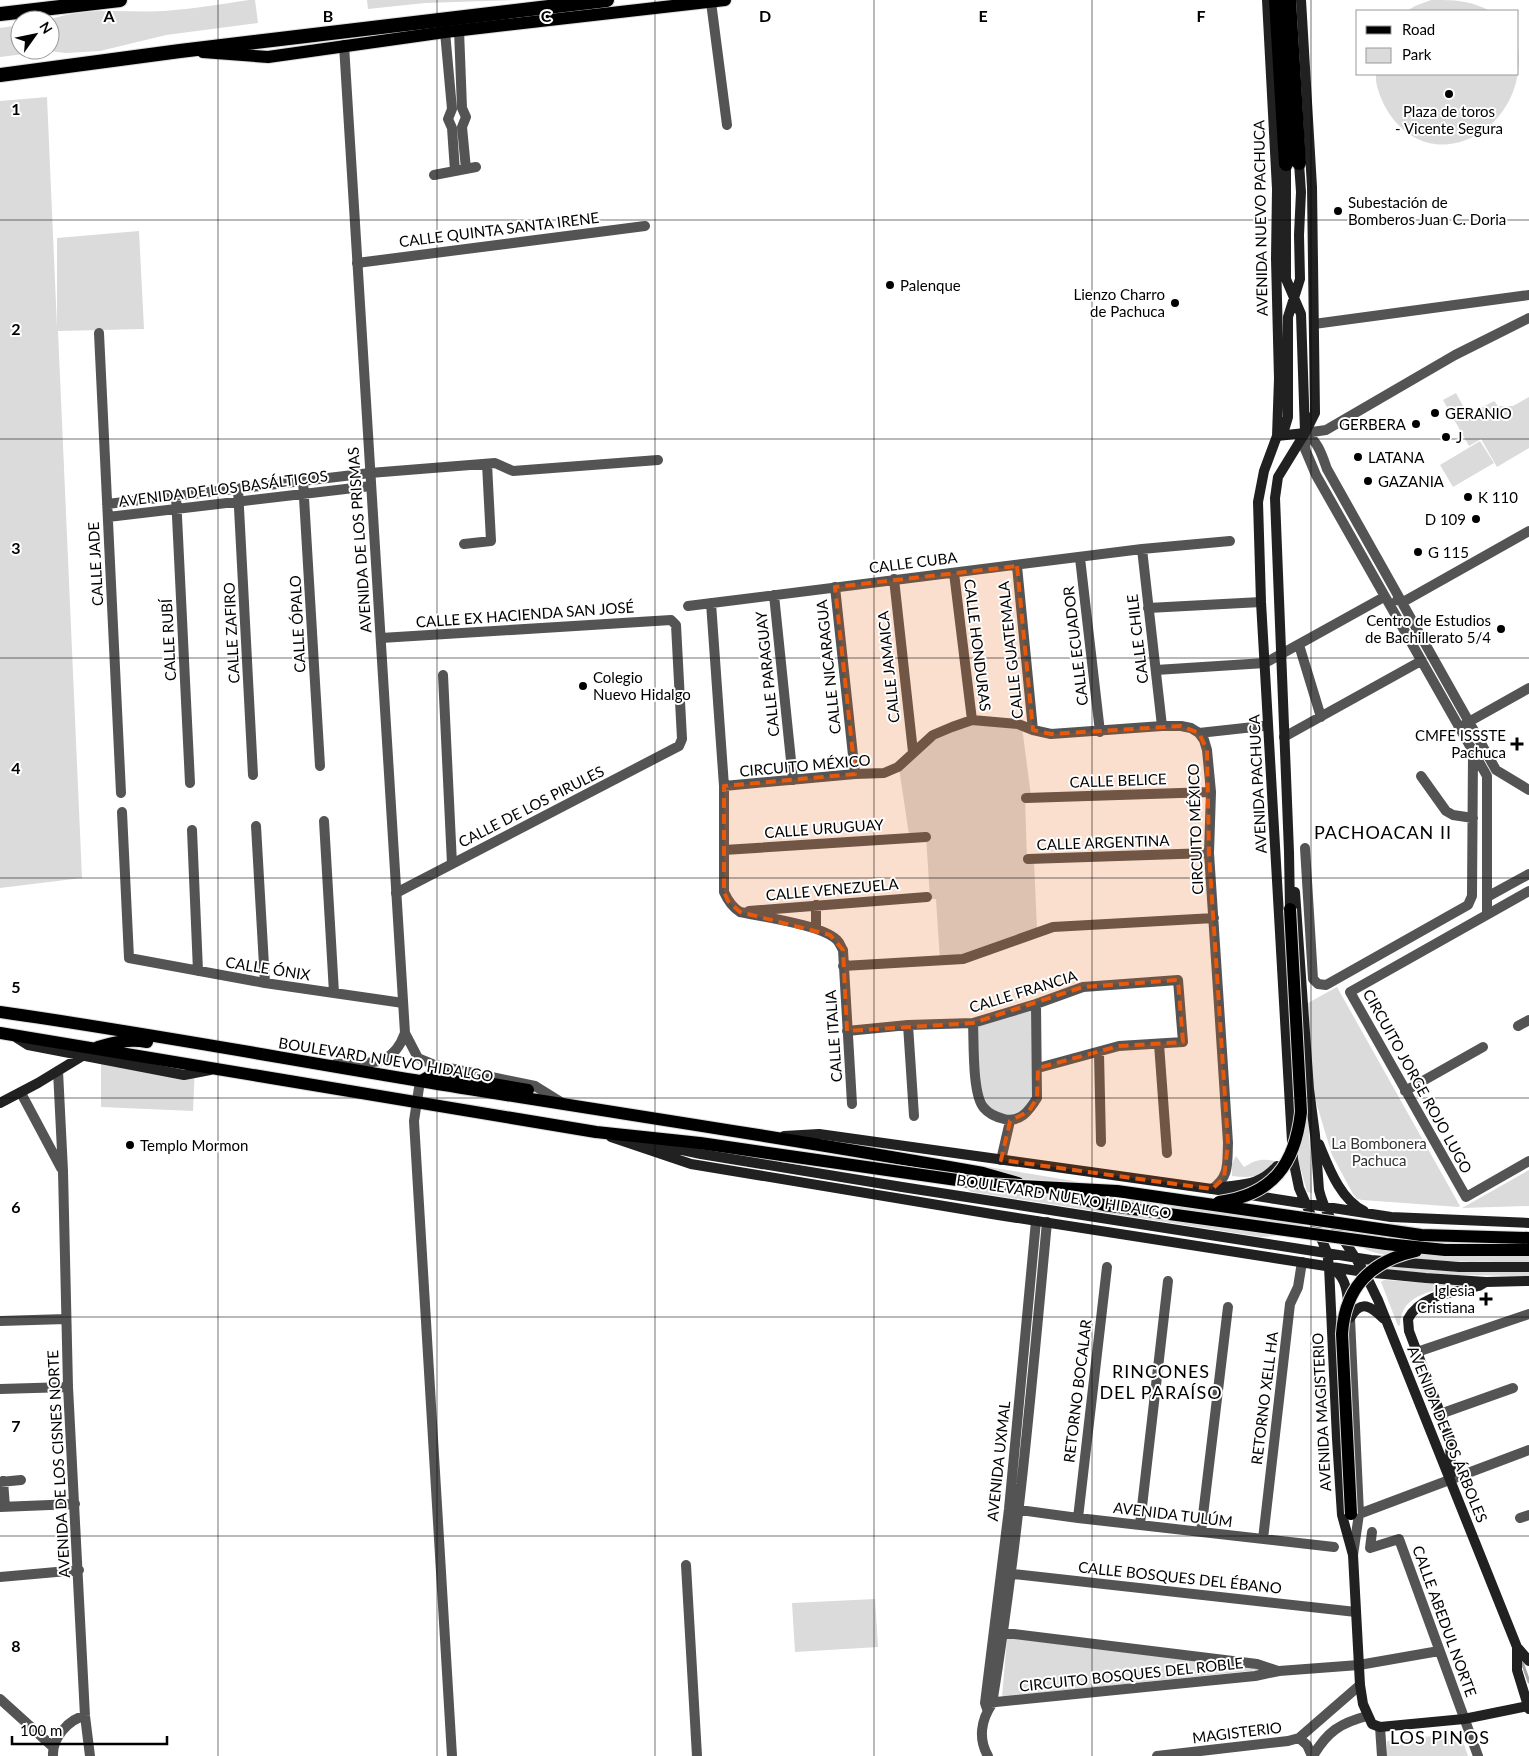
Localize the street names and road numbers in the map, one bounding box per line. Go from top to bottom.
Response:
street label: AVENIDA NUEVO PACHUCA [1249,119,1271,316]
street label: CALLE QUINTA SANTA IRENE [398,208,600,250]
street label: AVENIDA DE LOS PRISMAS [344,446,374,634]
street label: AVENIDA DE LOS BASÁLTICOS [117,466,329,510]
street label: CALLE JADE [84,522,106,606]
street label: CALLE CUBA [868,548,959,576]
street label: CALLE ÓPALO [285,575,309,673]
street label: CALLE HONDURAS [961,578,995,712]
street label: CALLE GUATEMALA [994,579,1026,720]
street label: CALLE ZAFIRO [219,582,243,684]
street label: CALLE ECUADOR [1059,585,1091,707]
street label: CALLE CHILE [1123,593,1151,685]
street label: CALLE EX HACIENDA SAN JOSÉ [415,597,635,631]
street label: CALLE RUBÍ [157,598,179,682]
street label: CALLE NICARAGUA [812,598,844,735]
street label: CALLE JAMAICA [873,609,903,724]
street label: CALLE PARAGUAY [751,610,783,738]
street label: AVENIDA PACHUCA [1244,713,1270,854]
street label: CIRCUITO MÉXICO [739,750,871,780]
street label: CALLE DE LOS PIRULES [455,761,607,851]
street label: CIRCUITO MÉXICO [1184,763,1206,895]
street label: CALLE BELICE [1069,769,1167,791]
street label: CALLE URUGUAY [764,815,885,841]
street label: CALLE ARGENTINA [1036,831,1170,853]
street label: CALLE VENEZUELA [765,874,900,904]
street label: CALLE ÓNIX [224,952,312,984]
street label: CALLE FRANCIA [967,966,1080,1016]
street label: CIRCUITO JORGE ROJO LUGO [1360,986,1476,1176]
street label: CALLE ITALIA [821,988,845,1083]
street label: BOULEVARD NUEVO HIDALGO [277,1033,495,1085]
street label: BOULEVARD NUEVO HIDALGO [955,1170,1173,1222]
street label: RETORNO BOCALAR [1059,1318,1095,1464]
street label: RETORNO XELL HA [1247,1330,1281,1466]
street label: AVENIDA MAGISTERIO [1308,1332,1334,1492]
street label: AVENIDA DE LOS ÁRBOLES [1404,1343,1492,1525]
street label: AVENIDA DE LOS CISNES NORTE [43,1350,73,1578]
street label: AVENIDA UXMAL [983,1400,1013,1522]
street label: AVENIDA TULÚM [1112,1498,1234,1530]
street label: CALLE ABEDUL NORTE [1409,1543,1481,1699]
street label: CALLE BOSQUES DEL ÉBANO [1077,1557,1283,1597]
street label: CIRCUITO BOSQUES DEL ROBLE [1018,1653,1244,1695]
street label: MAGISTERIO [1191,1718,1283,1746]

